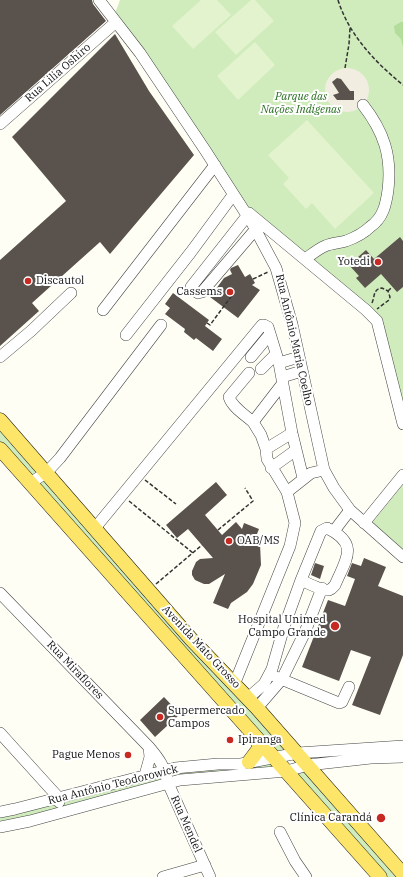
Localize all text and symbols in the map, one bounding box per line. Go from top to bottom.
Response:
street label: Rua Lilia Oshiro [22,41,94,105]
park label: Parque das Nações Indígenas [261,90,341,116]
place label: Yotedi [338,255,370,269]
marker: Yotedi [373,257,383,267]
street label: Rua Antônio Maria Coelho [272,273,316,407]
place label: Discautol [36,274,84,288]
marker: Discautol [23,276,33,286]
place label: Cassems [177,285,222,299]
marker: Cassems [225,287,235,297]
place label: OAB/MS [237,534,279,548]
marker: OAB/MS [224,536,234,546]
street label: Avenida Mato Grosso [159,603,243,691]
place label: Hospital Unimed Campo Grande [238,613,326,639]
marker: Hospital Unimed Campo Grande [329,620,341,632]
street label: Rua Miraflores [44,638,106,702]
place label: Supermercado Campos [168,704,245,730]
marker: Supermercado Campos [155,712,165,722]
place label: Ipiranga [238,733,282,747]
marker: Ipiranga [225,735,235,745]
place label: Pague Menos [52,748,120,762]
marker: Pague Menos [123,750,133,760]
street label: Rua Antônio Teodorowick [47,762,179,808]
street label: Rua Mendel [168,793,204,855]
place label: Clínica Carandá [290,811,372,825]
marker: Clínica Carandá [375,812,387,824]

